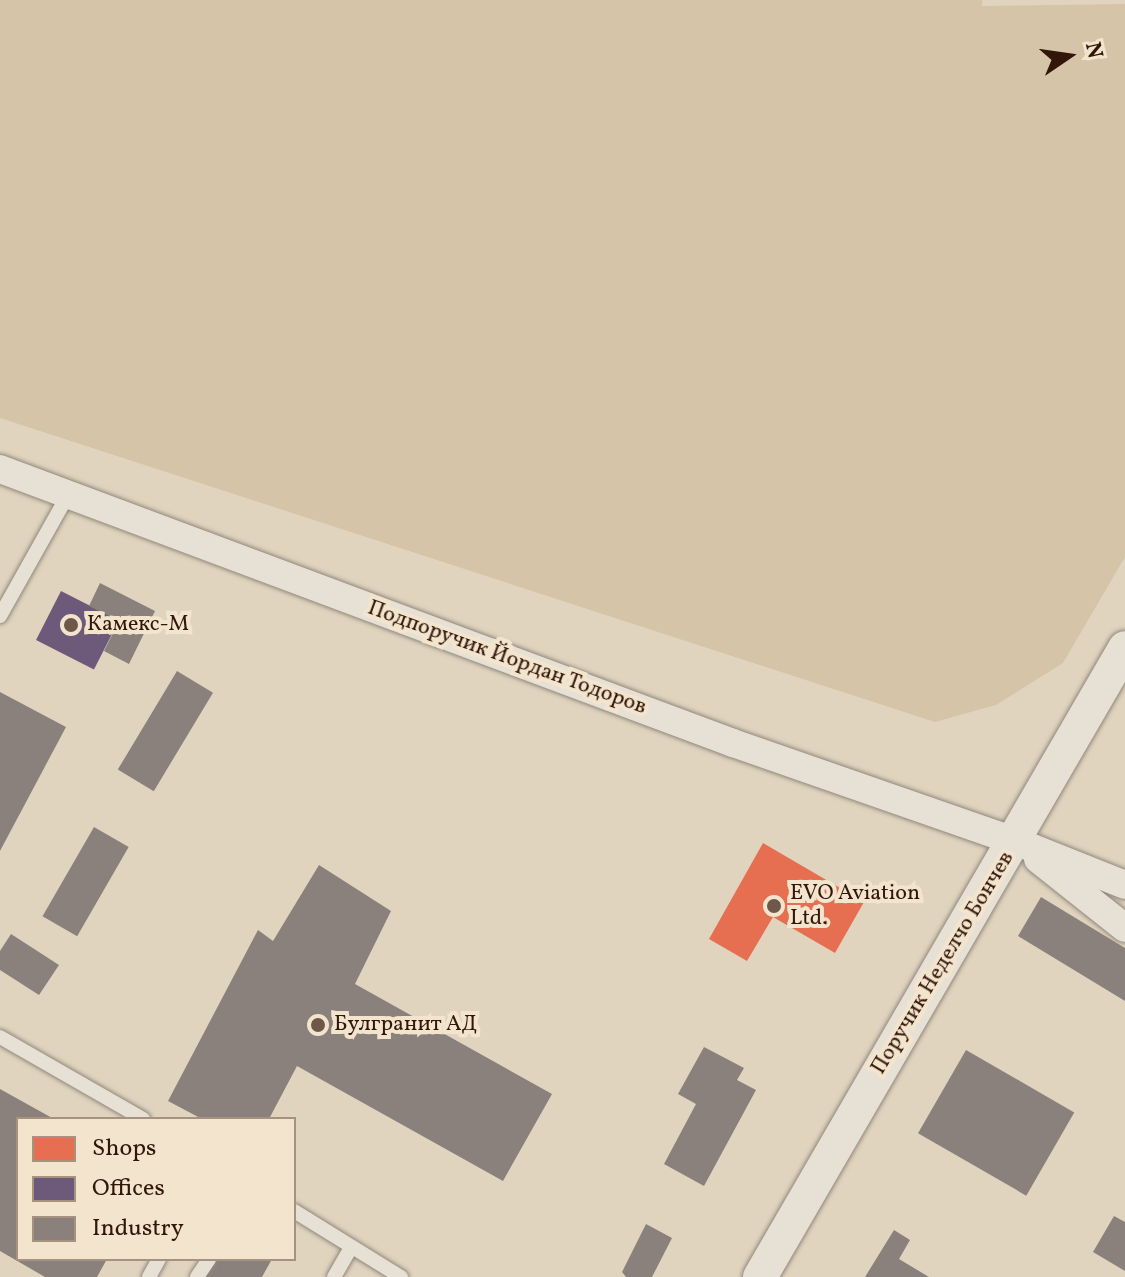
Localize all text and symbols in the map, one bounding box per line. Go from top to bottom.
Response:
north arrow [1029,16,1109,96]
text: N [1076,39,1110,62]
street label: Подпоручик Йордан Тодоров [364,595,650,721]
place label: Камекс-М [87,612,189,638]
marker: Камекс-М [62,616,80,634]
street label: Поручик Неделчо Бончев [866,847,1020,1079]
place label: EVO Aviation Ltd. [790,880,920,932]
marker: EVO Aviation Ltd. [765,897,783,915]
place label: Булгранит АД [334,1012,478,1038]
marker: Булгранит АД [309,1016,327,1034]
legend [16,1117,296,1261]
text: Shops [92,1132,156,1166]
text: Offices [92,1172,165,1206]
text: Industry [92,1212,184,1246]

